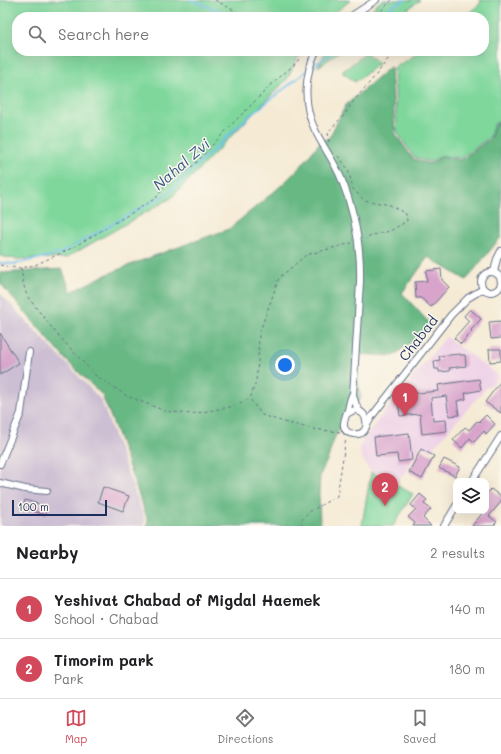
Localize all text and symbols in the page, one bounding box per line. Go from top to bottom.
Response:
search box [12,12,489,56]
icon: search [26,23,48,45]
text: Search here [58,24,149,44]
water label: Nahal Zvi [148,133,214,194]
street label: Chabad [394,311,442,365]
your location [275,355,295,375]
pin: 1 [392,383,418,416]
pin: 2 [372,473,398,506]
map controls [453,478,489,514]
button: layers [453,478,489,514]
scale bar [12,498,107,517]
text: 100 m [18,499,49,514]
text: Nearby [16,541,78,563]
text: 2 results [430,544,485,561]
text: Yeshivat Chabad of Migdal Haemek [54,590,321,610]
text: 1 [26,600,32,617]
text: 140 m [449,600,485,617]
text: School · Chabad [54,610,158,627]
text: Timorim park [54,650,154,670]
text: 2 [25,660,33,677]
text: 180 m [449,660,485,677]
text: Park [54,670,83,687]
tab: Map [65,707,87,746]
tab: Directions [217,707,273,746]
tab: Saved [403,707,436,746]

